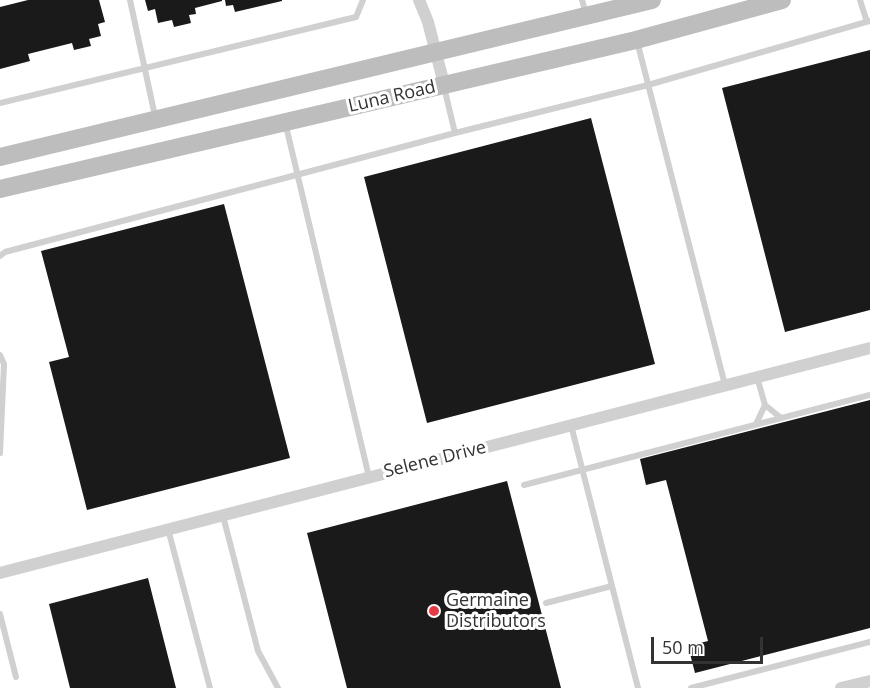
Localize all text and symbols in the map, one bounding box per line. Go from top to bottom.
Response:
street label: Luna Road [346,76,438,118]
street label: Selene Drive [382,437,488,483]
place label: Germaine Distributors [446,590,546,632]
marker: Germaine Distributors [427,604,441,618]
scale bar [654,625,766,663]
text: 50 m [662,635,704,659]

